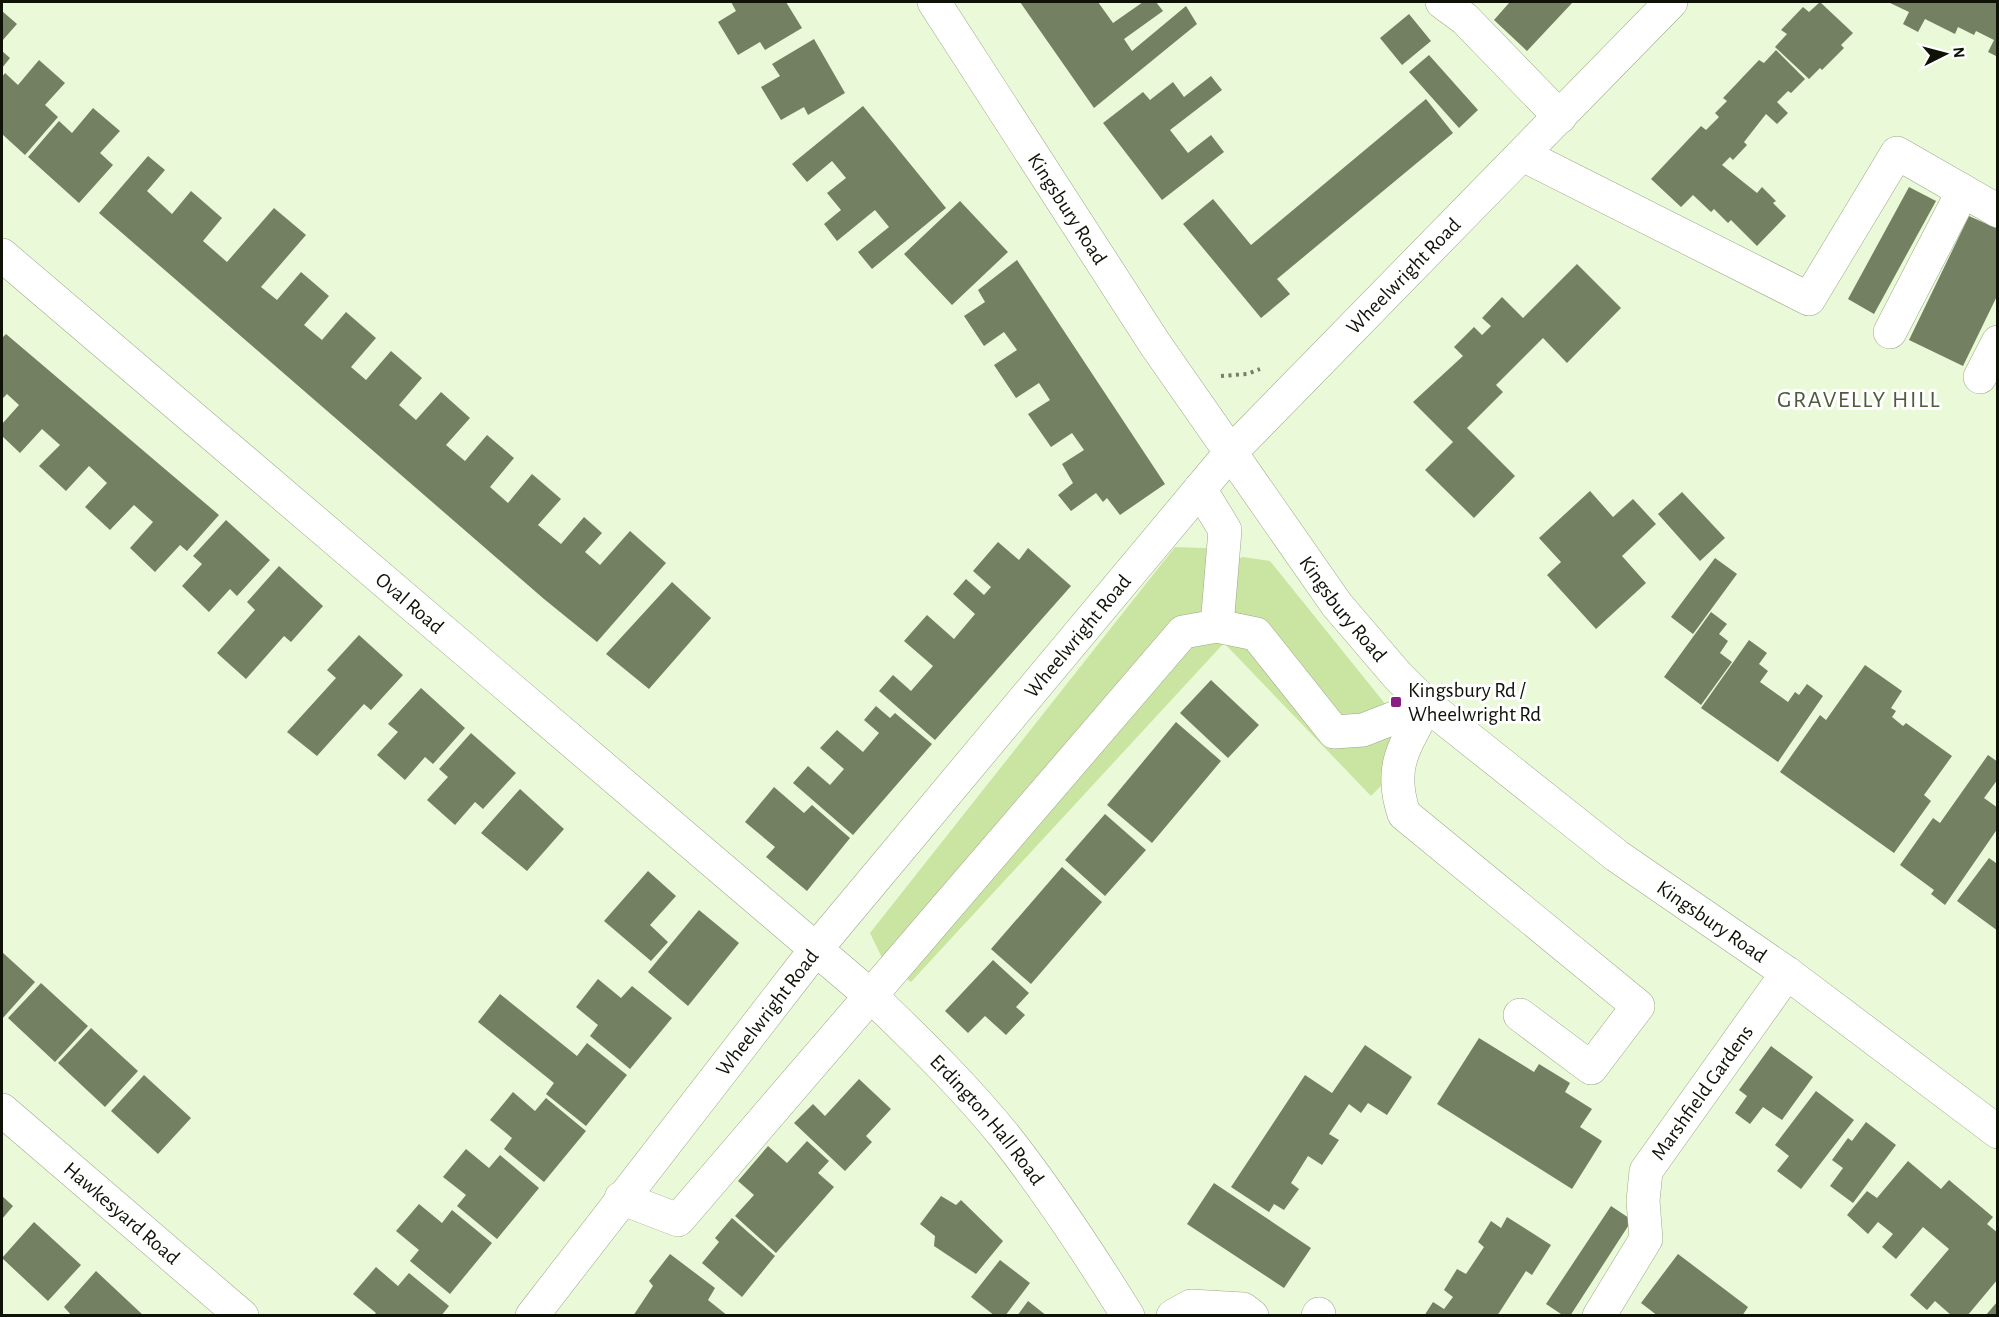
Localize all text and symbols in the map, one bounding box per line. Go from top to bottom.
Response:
north arrow [1915,24,1975,84]
text: N [1950,46,1967,59]
street label: Kingsbury Road [1024,149,1111,268]
street label: Wheelwright Road [1343,214,1465,338]
district label: GRAVELLY HILL [1777,388,1941,412]
street label: Kingsbury Road [1295,552,1391,666]
street label: Oval Road [371,569,448,638]
street label: Wheelwright Road [1021,571,1135,702]
place label: Kingsbury Rd / Wheelwright Rd [1408,680,1541,725]
marker: Kingsbury Rd / Wheelwright Rd [1389,695,1403,709]
street label: Kingsbury Road [1653,877,1770,967]
street label: Wheelwright Road [712,946,823,1080]
street label: Marshfield Gardens [1647,1021,1757,1164]
street label: Erdington Hall Road [926,1051,1048,1189]
street label: Hawkesyard Road [60,1158,184,1269]

